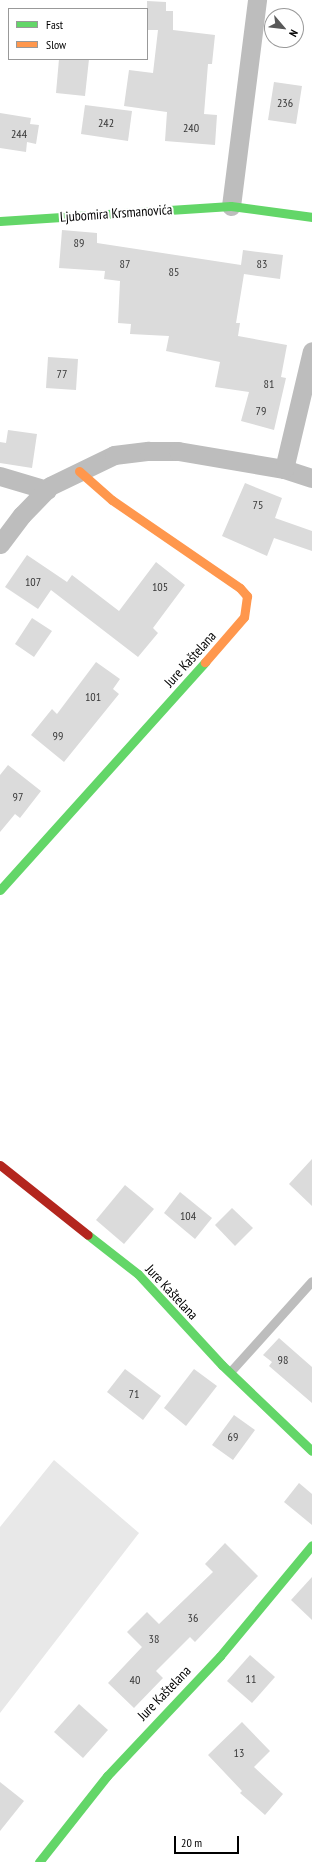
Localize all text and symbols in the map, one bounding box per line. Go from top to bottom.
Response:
legend [8,8,148,60]
north arrow [264,8,304,48]
text: Fast [46,17,63,32]
text: N [286,27,301,39]
text: Slow [46,37,66,52]
house number: 236 [277,96,293,110]
house number: 242 [98,116,114,130]
house number: 240 [183,121,199,135]
house number: 244 [11,127,27,141]
street label: Ljubomira Krsmanovića [59,201,173,225]
house number: 89 [74,236,84,250]
house number: 87 [120,257,130,271]
house number: 83 [257,257,267,271]
house number: 85 [169,265,179,279]
house number: 77 [57,367,67,381]
house number: 81 [264,377,274,391]
house number: 79 [256,404,266,418]
house number: 75 [253,498,263,512]
house number: 107 [25,575,41,589]
house number: 105 [152,580,168,594]
street label: Jure Kaštelana [161,628,219,690]
house number: 101 [85,690,101,704]
house number: 99 [53,729,63,743]
house number: 97 [13,790,23,804]
house number: 104 [180,1209,196,1223]
street label: Jure Kaštelana [142,1261,202,1323]
house number: 98 [278,1353,288,1367]
house number: 71 [129,1387,139,1401]
house number: 69 [228,1430,238,1444]
house number: 36 [188,1611,198,1625]
house number: 38 [149,1632,159,1646]
street label: Jure Kaštelana [134,1662,194,1724]
house number: 11 [246,1672,256,1686]
house number: 40 [130,1673,140,1687]
house number: 13 [234,1746,244,1760]
scale bar [176,1828,241,1854]
text: 20 m [181,1835,202,1850]

